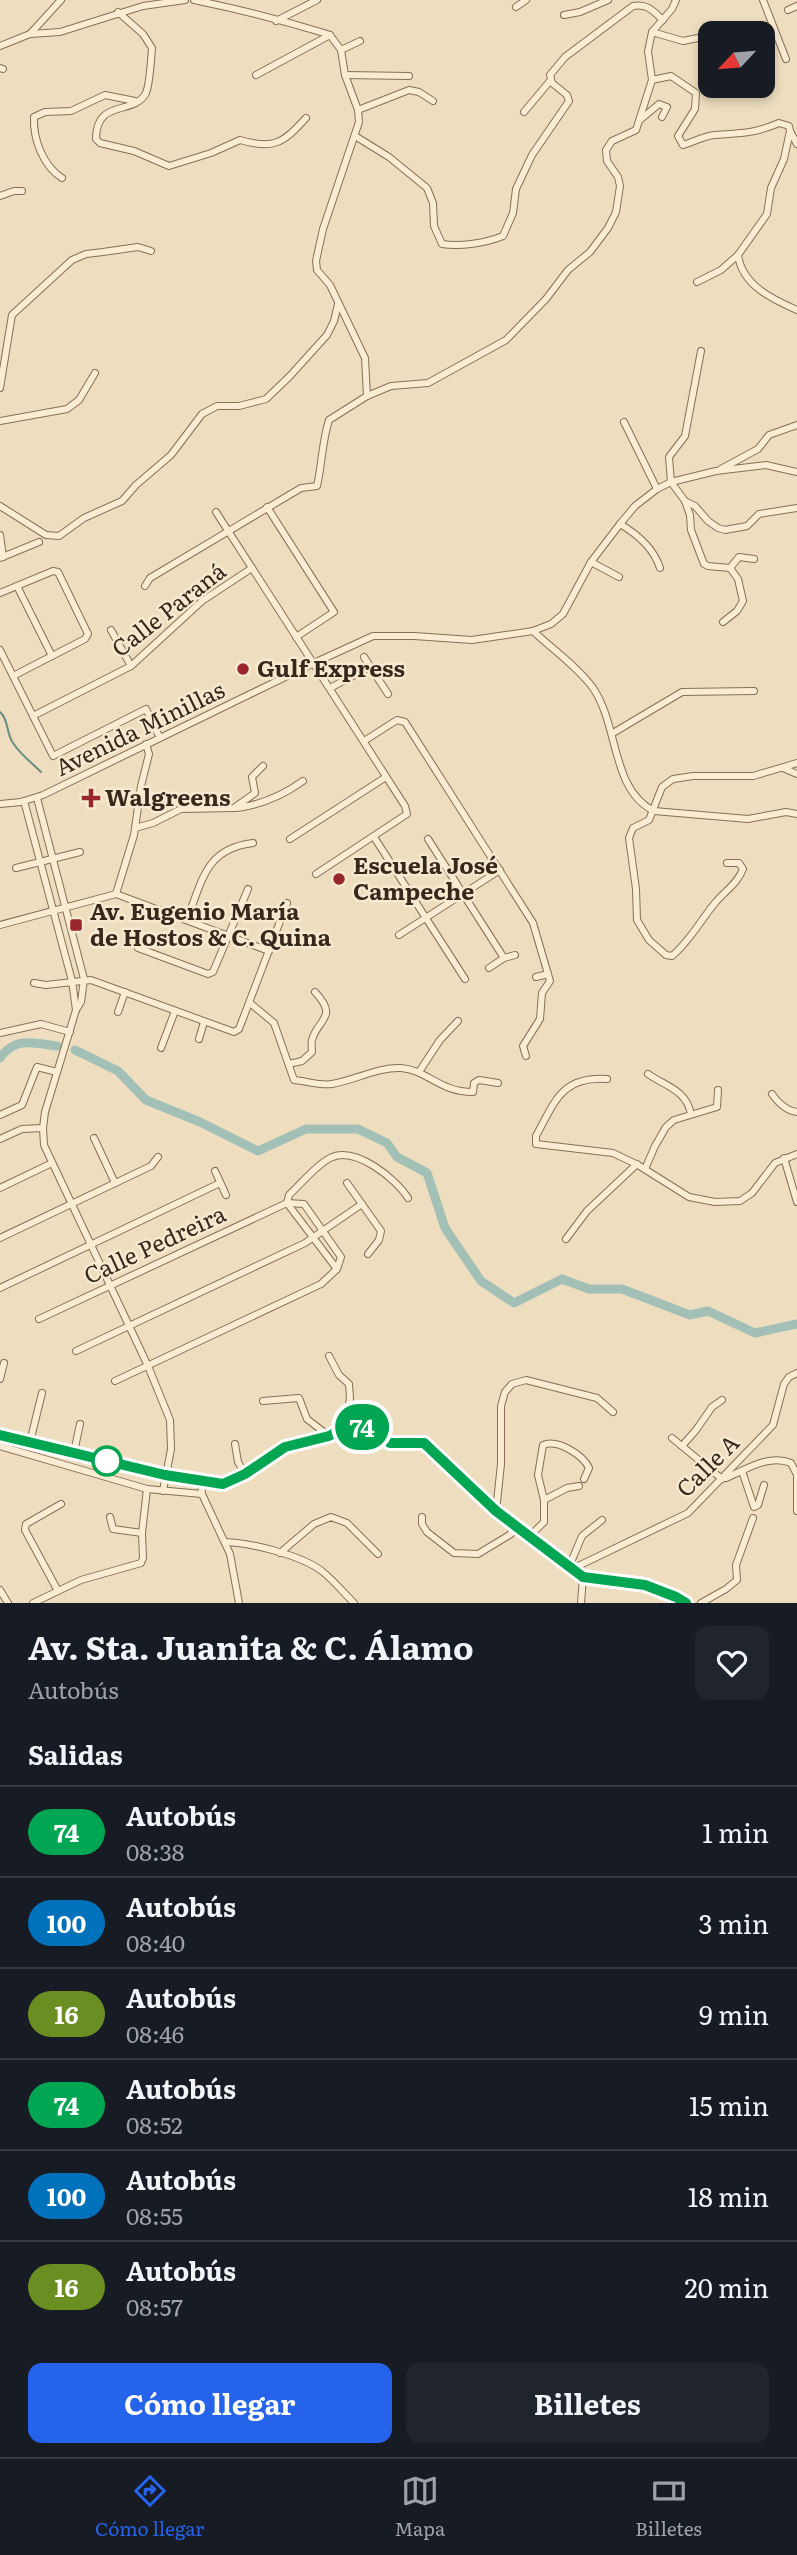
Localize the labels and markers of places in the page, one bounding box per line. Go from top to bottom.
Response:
place label: Gulf Express [257,650,405,684]
marker: Gulf Express [235,661,251,677]
place label: Walgreens [105,779,230,813]
marker: Walgreens [83,790,99,806]
place label: Escuela José Campeche [353,847,498,907]
marker: Escuela José Campeche [331,871,347,887]
place label: Av. Eugenio María de Hostos & C. Quina [90,893,332,953]
marker: Av. Eugenio María de Hostos & C. Quina [68,917,84,933]
unlabelled marker [92,1446,122,1476]

